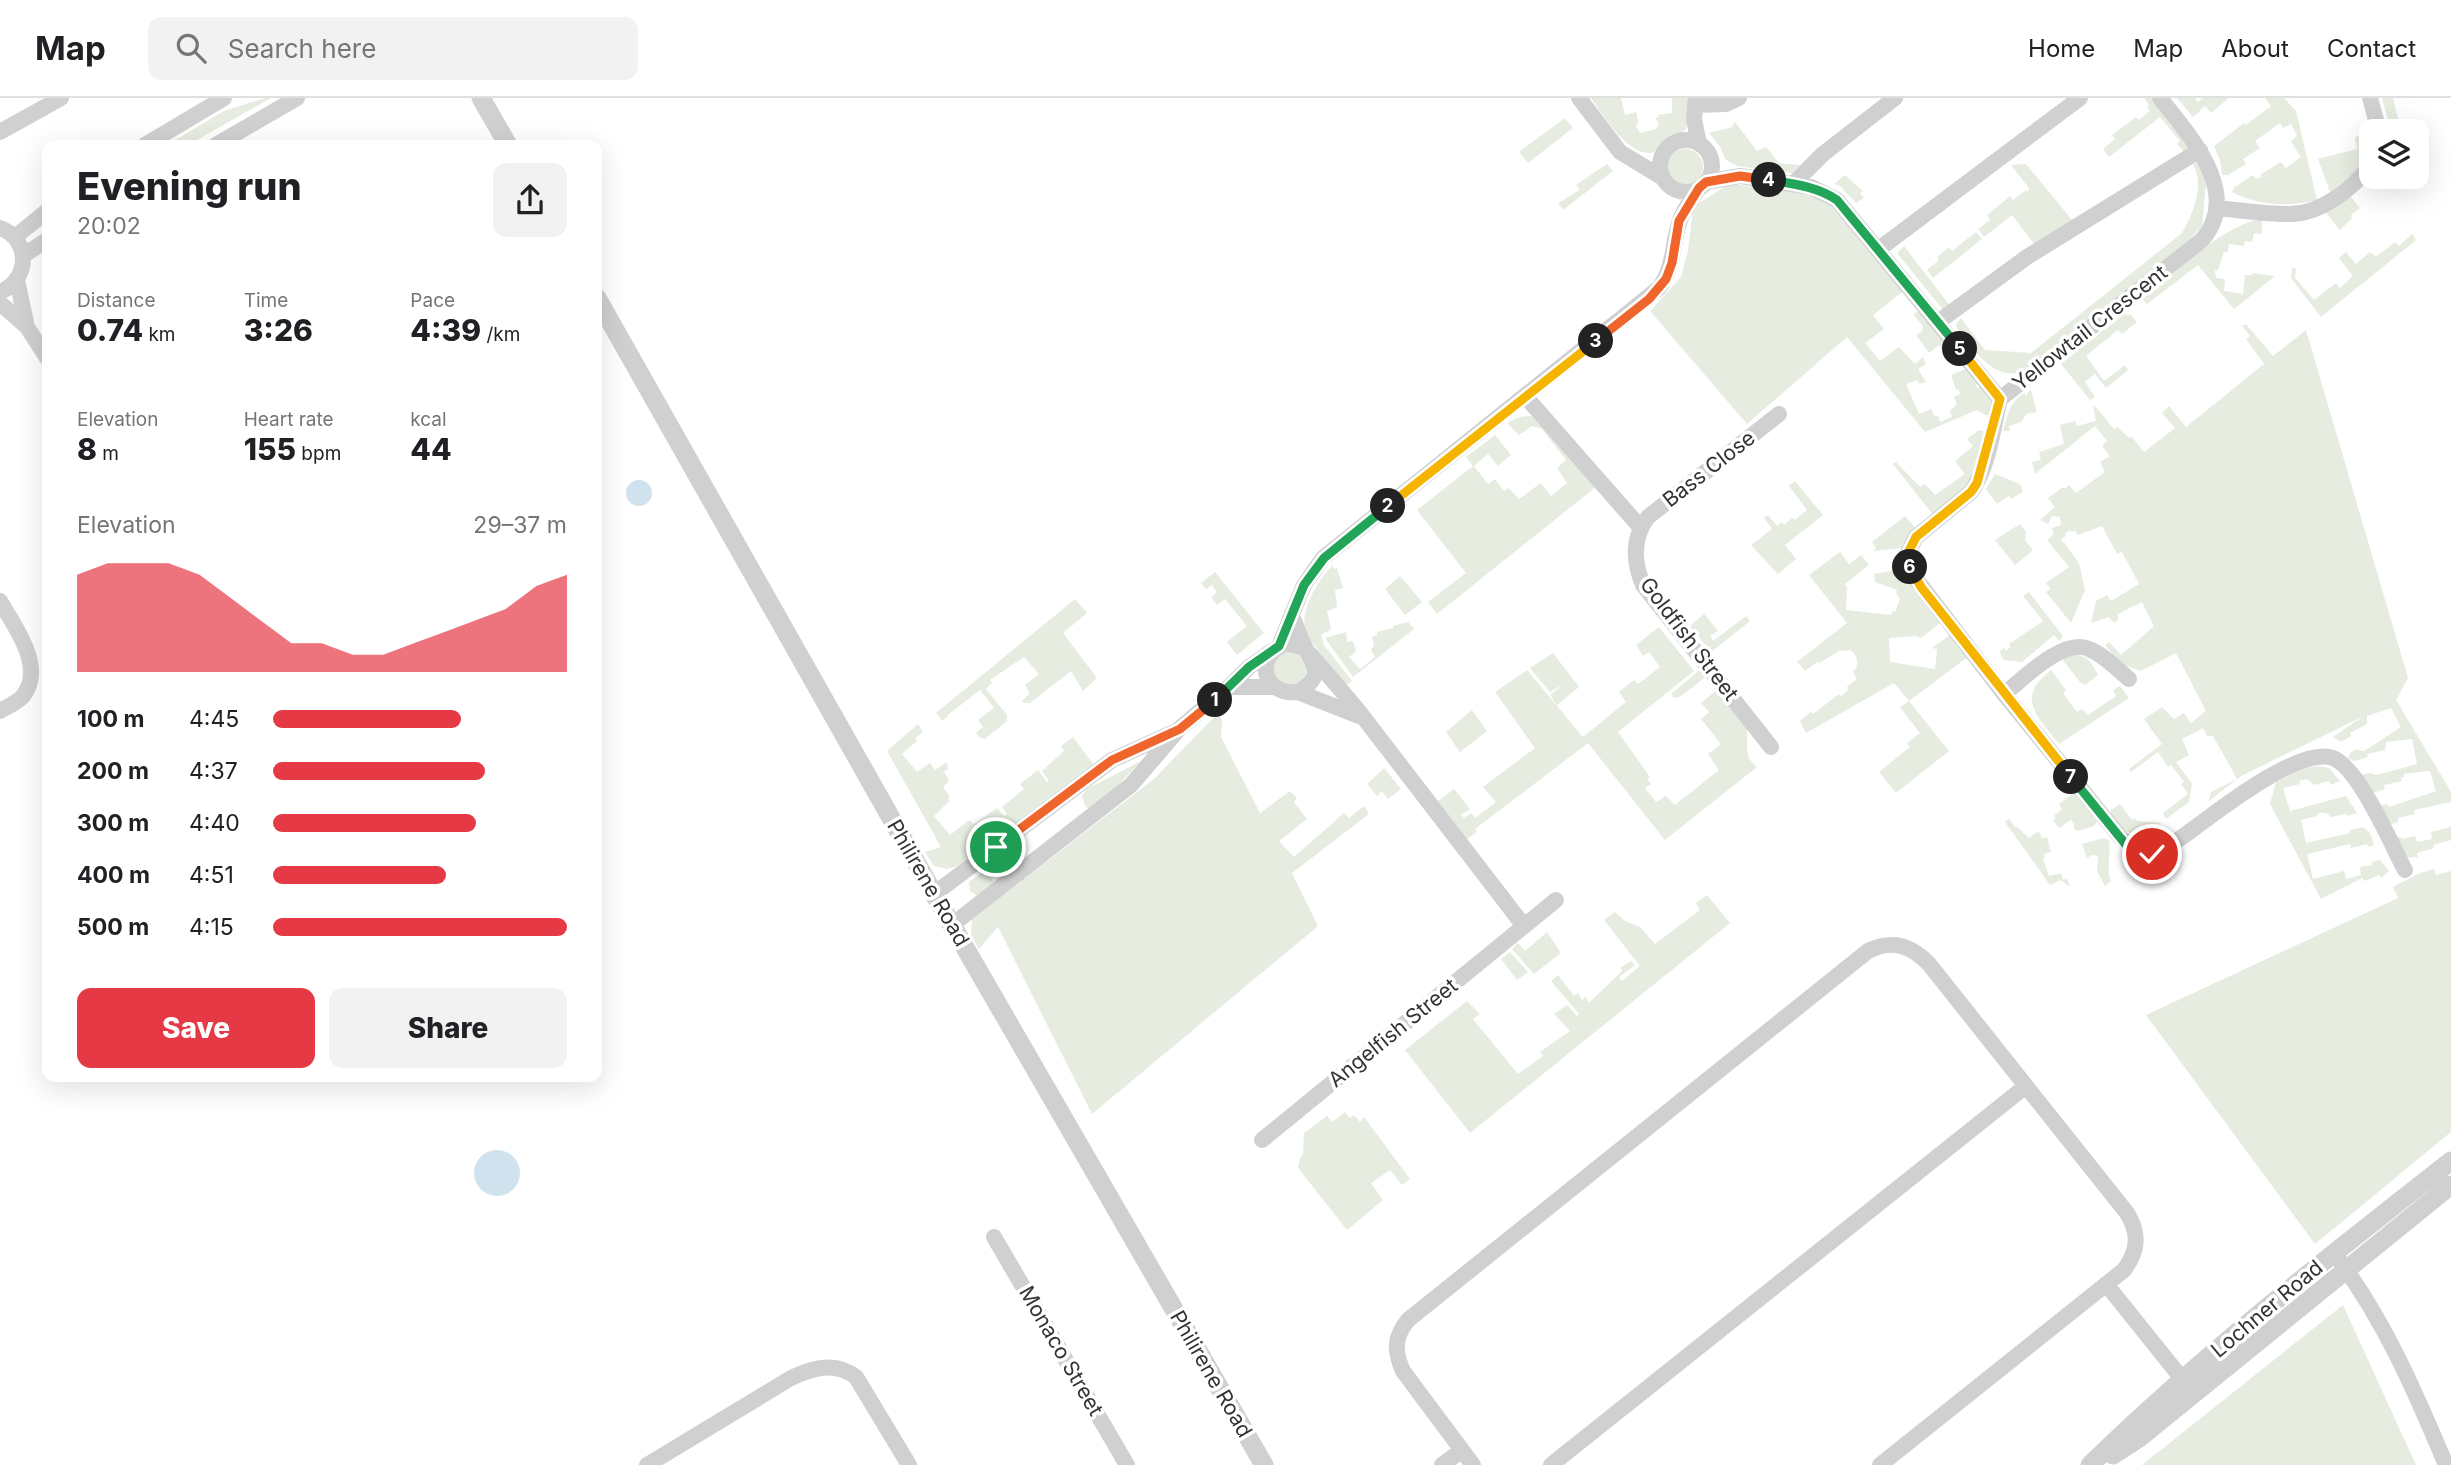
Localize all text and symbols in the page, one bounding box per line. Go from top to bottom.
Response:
search box [148,17,638,80]
text: Map [35,28,106,68]
icon: search [172,29,210,67]
text: Search here [228,33,376,64]
text: Home [2028,34,2095,63]
text: Map [2133,34,2183,63]
text: About [2221,34,2289,63]
text: Contact [2327,34,2416,63]
map controls [2359,119,2429,189]
button: layers [2359,119,2429,189]
pin: 4 [1752,162,1786,198]
text: Evening run [77,163,302,209]
button: share [493,163,567,237]
text: 4 [1762,168,1775,191]
text: 20:02 [77,212,141,240]
street label: Yellowtail Crescent [2008,259,2172,396]
text: Distance [77,289,155,312]
text: Time [244,289,288,312]
text: Pace [410,289,455,312]
text: 0.74 [77,312,143,348]
text: 3:26 [244,312,313,348]
text: 4:39 [410,312,481,348]
text: km [143,323,175,346]
text: /km [481,323,520,346]
pin: 3 [1578,324,1614,358]
text: 3 [1589,329,1602,352]
pin: 5 [1942,331,1978,366]
text: 5 [1953,337,1966,360]
text: Elevation [77,408,158,431]
text: Heart rate [244,408,334,431]
text: kcal [410,408,447,431]
street label: Bass Close [1658,425,1760,512]
text: 8 [77,431,97,467]
text: 155 [244,431,296,467]
text: 44 [410,431,452,467]
text: m [97,442,119,465]
text: bpm [296,442,341,465]
pin: 2 [1370,488,1406,524]
text: 2 [1382,494,1393,517]
text: Elevation [77,511,176,539]
text: 29–37 m [473,511,567,539]
pin: 6 [1892,550,1927,584]
text: 6 [1903,555,1916,578]
street label: Goldfish Street [1635,572,1744,705]
pin: 1 [1198,682,1232,718]
text: 1 [1210,688,1219,711]
text: 100 m [77,705,144,733]
text: 4:45 [189,705,239,733]
text: 200 m [77,757,149,785]
text: 4:37 [189,757,238,785]
pin: 7 [2054,760,2088,794]
text: 7 [2065,765,2076,788]
text: 300 m [77,809,149,837]
text: 4:40 [189,809,240,837]
street label: Philirene Road [882,815,975,951]
pin [966,817,1026,877]
pin [2122,824,2182,884]
icon: arrive [977,828,1015,866]
icon: check [2133,835,2171,873]
text: 400 m [77,861,150,889]
text: 4:51 [189,861,234,889]
text: 500 m [77,913,149,941]
text: 4:15 [189,913,234,941]
street label: Angelfish Street [1323,973,1462,1092]
button: Save [77,988,315,1068]
button: Share [329,988,567,1068]
street label: Lochner Road [2206,1255,2328,1363]
street label: Monaco Street [1014,1281,1109,1420]
street label: Philirene Road [1165,1306,1258,1442]

